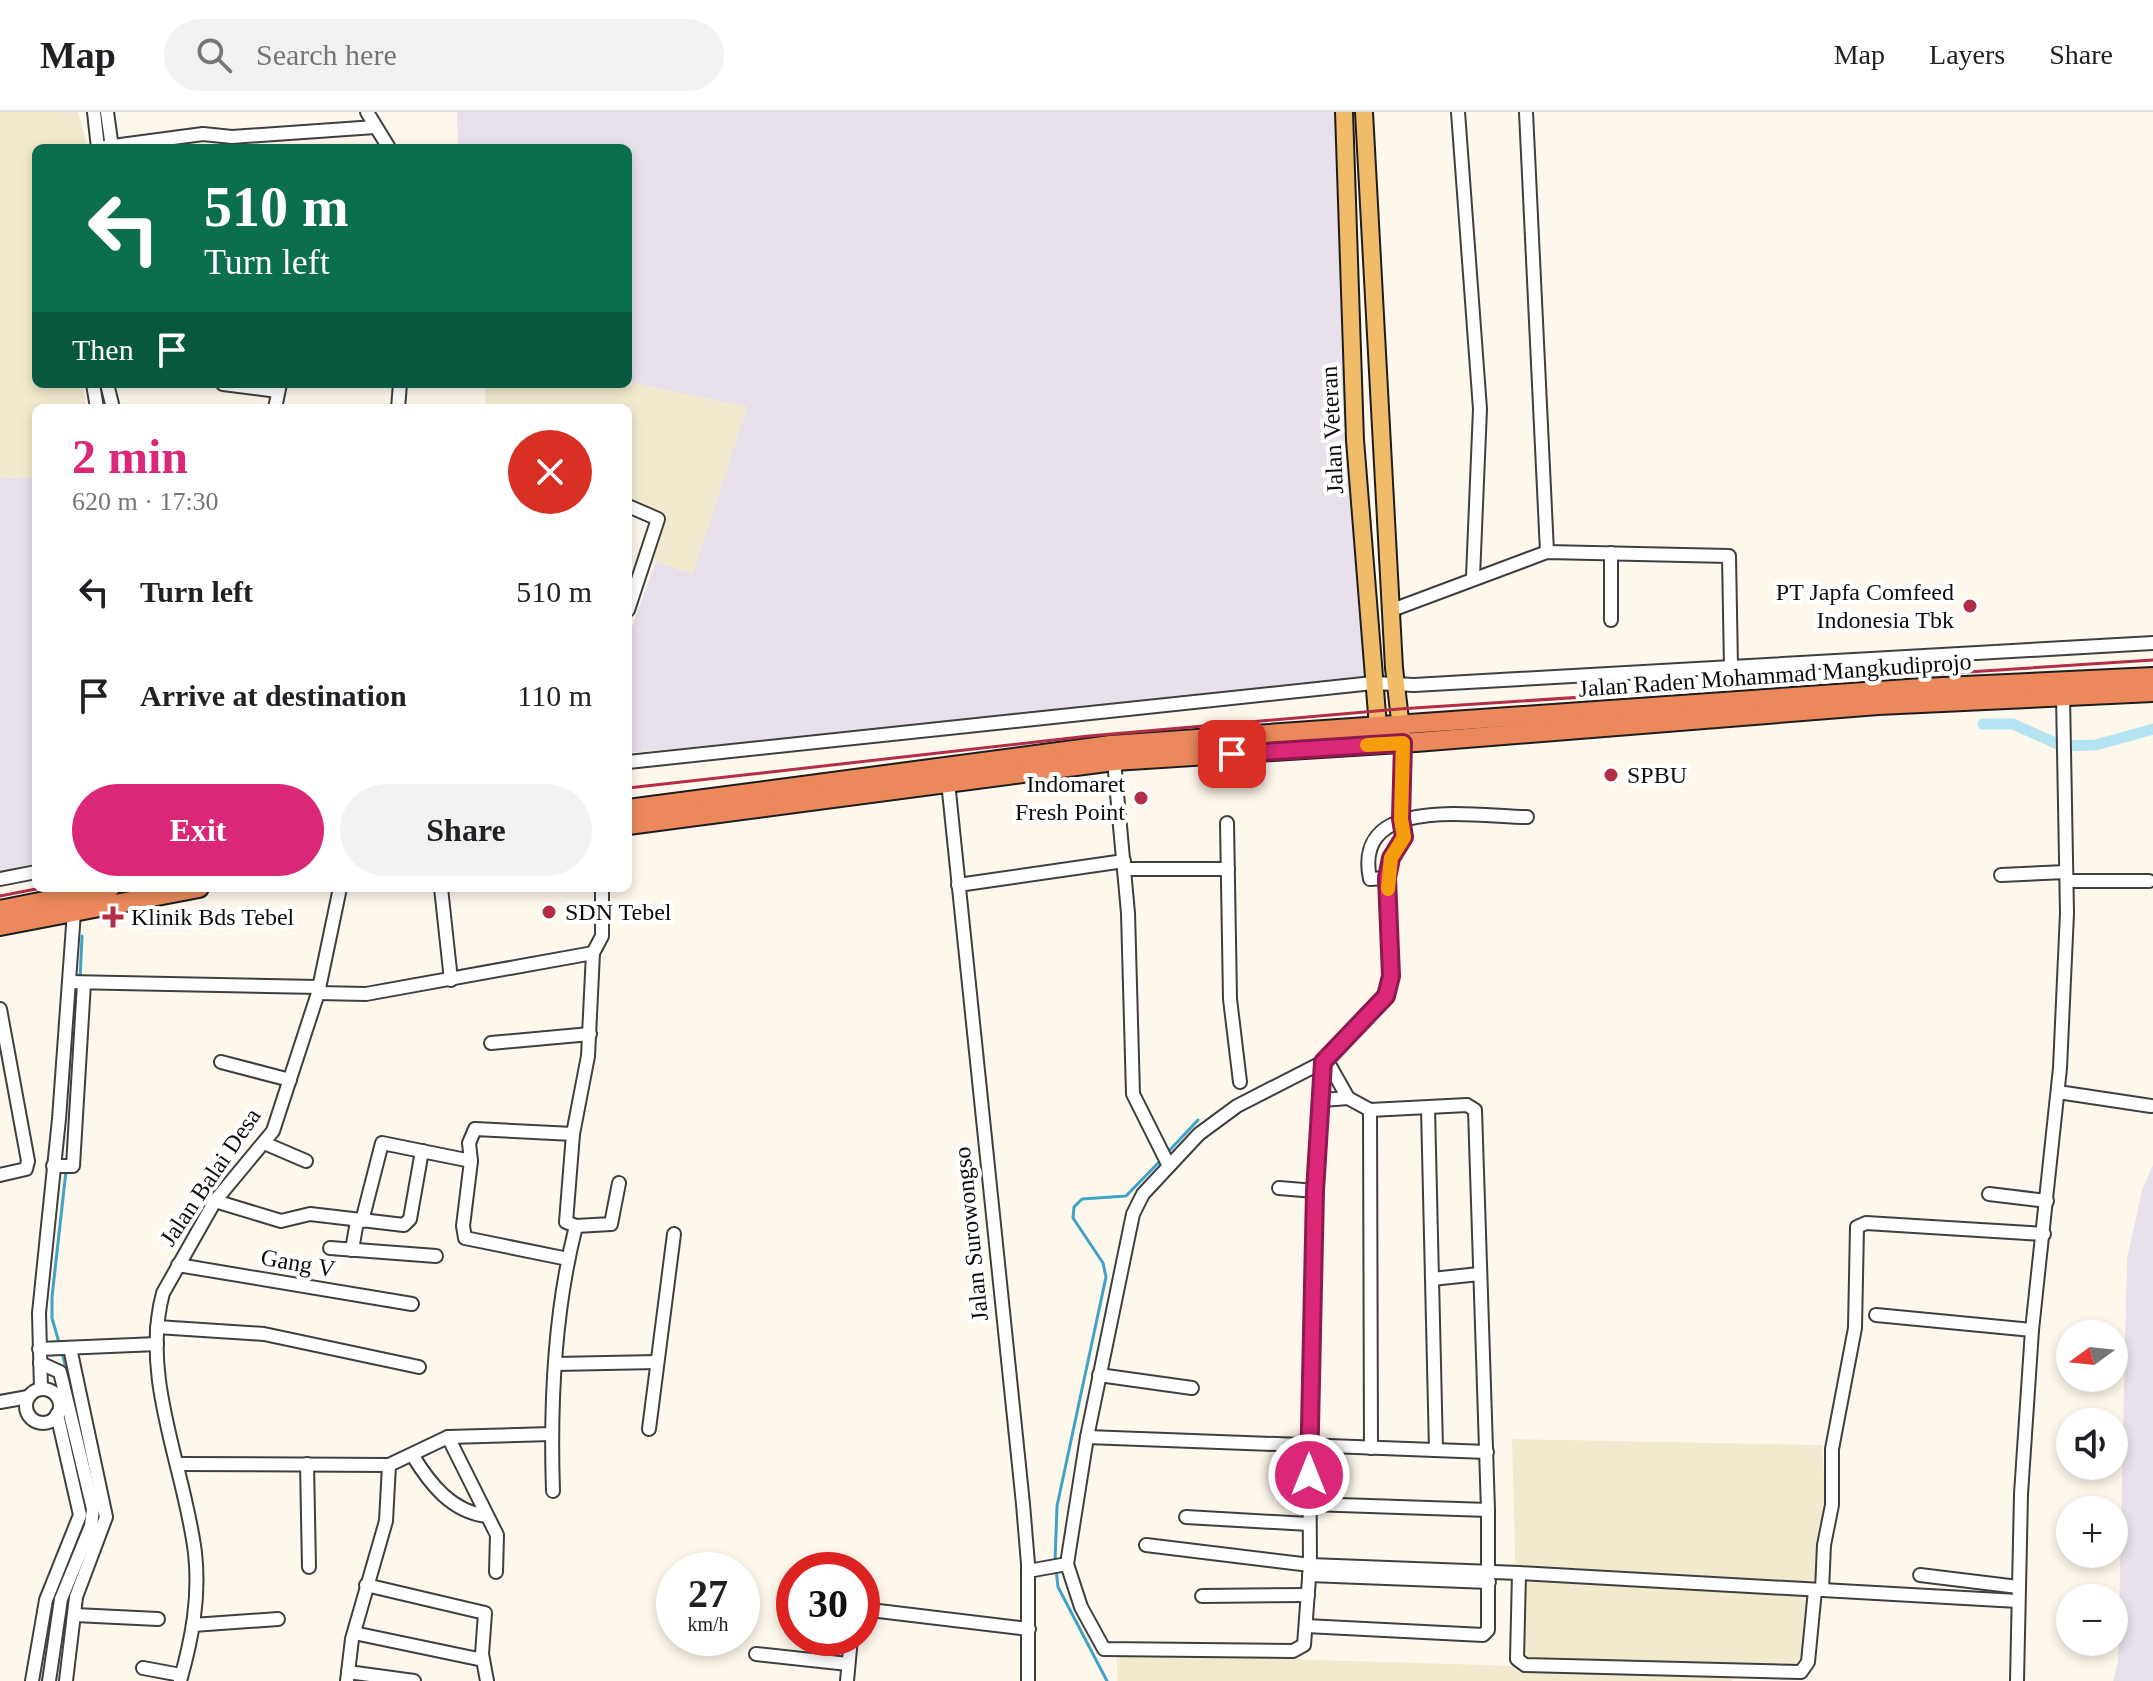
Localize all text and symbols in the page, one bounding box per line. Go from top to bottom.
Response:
search box [164,19,724,91]
icon: search [192,33,236,77]
text: Map [40,34,116,76]
text: Search here [256,38,397,71]
text: Map [1834,39,1885,70]
text: Layers [1929,39,2005,70]
text: Share [2049,39,2113,70]
icon: left [72,176,176,280]
text: 510 m [204,176,349,238]
text: Turn left [204,242,330,282]
icon: arrive [150,328,194,372]
text: Then [72,333,134,366]
street label: Jalan Veteran [1316,365,1348,495]
text: 2 min [72,430,188,483]
button: close [508,430,592,514]
text: 620 m · 17:30 [72,487,219,516]
icon: left [72,570,116,614]
text: Turn left [140,575,253,608]
text: 510 m [516,575,592,608]
place label: PT Japfa Comfeed Indonesia Tbk [1776,579,1954,633]
marker: PT Japfa Comfeed Indonesia Tbk [1961,597,1979,615]
street label: Jalan Raden Mohammad Mangkudiprojo [1578,648,1972,702]
icon: arrive [72,674,116,718]
text: Arrive at destination [140,679,407,712]
text: 110 m [517,679,592,712]
pin [1198,720,1266,788]
icon: arrive [1210,732,1254,776]
place label: SPBU [1627,762,1687,788]
marker: SPBU [1602,766,1620,784]
place label: Indomaret Fresh Point [1015,771,1125,825]
button: Exit [72,784,324,876]
button: Share [340,784,592,876]
marker: Indomaret Fresh Point [1132,789,1150,807]
place label: SDN Tebel [565,899,672,925]
marker: SDN Tebel [540,903,558,921]
place label: Klinik Bds Tebel [131,904,295,930]
marker: Klinik Bds Tebel [102,906,124,928]
street label: Jalan Balai Desa [155,1103,266,1251]
street label: Jalan Surowongso [949,1145,993,1323]
street label: Gang V [259,1244,338,1282]
north arrow [2056,1320,2128,1392]
map controls [2056,1320,2128,1656]
button: sound [2056,1408,2128,1480]
position arrow [1267,1433,1351,1517]
button: + [2056,1496,2128,1568]
speed limit sign: 30 [776,1552,880,1656]
text: 27 [688,1571,728,1616]
button: − [2056,1584,2128,1656]
text: km/h [687,1613,729,1635]

